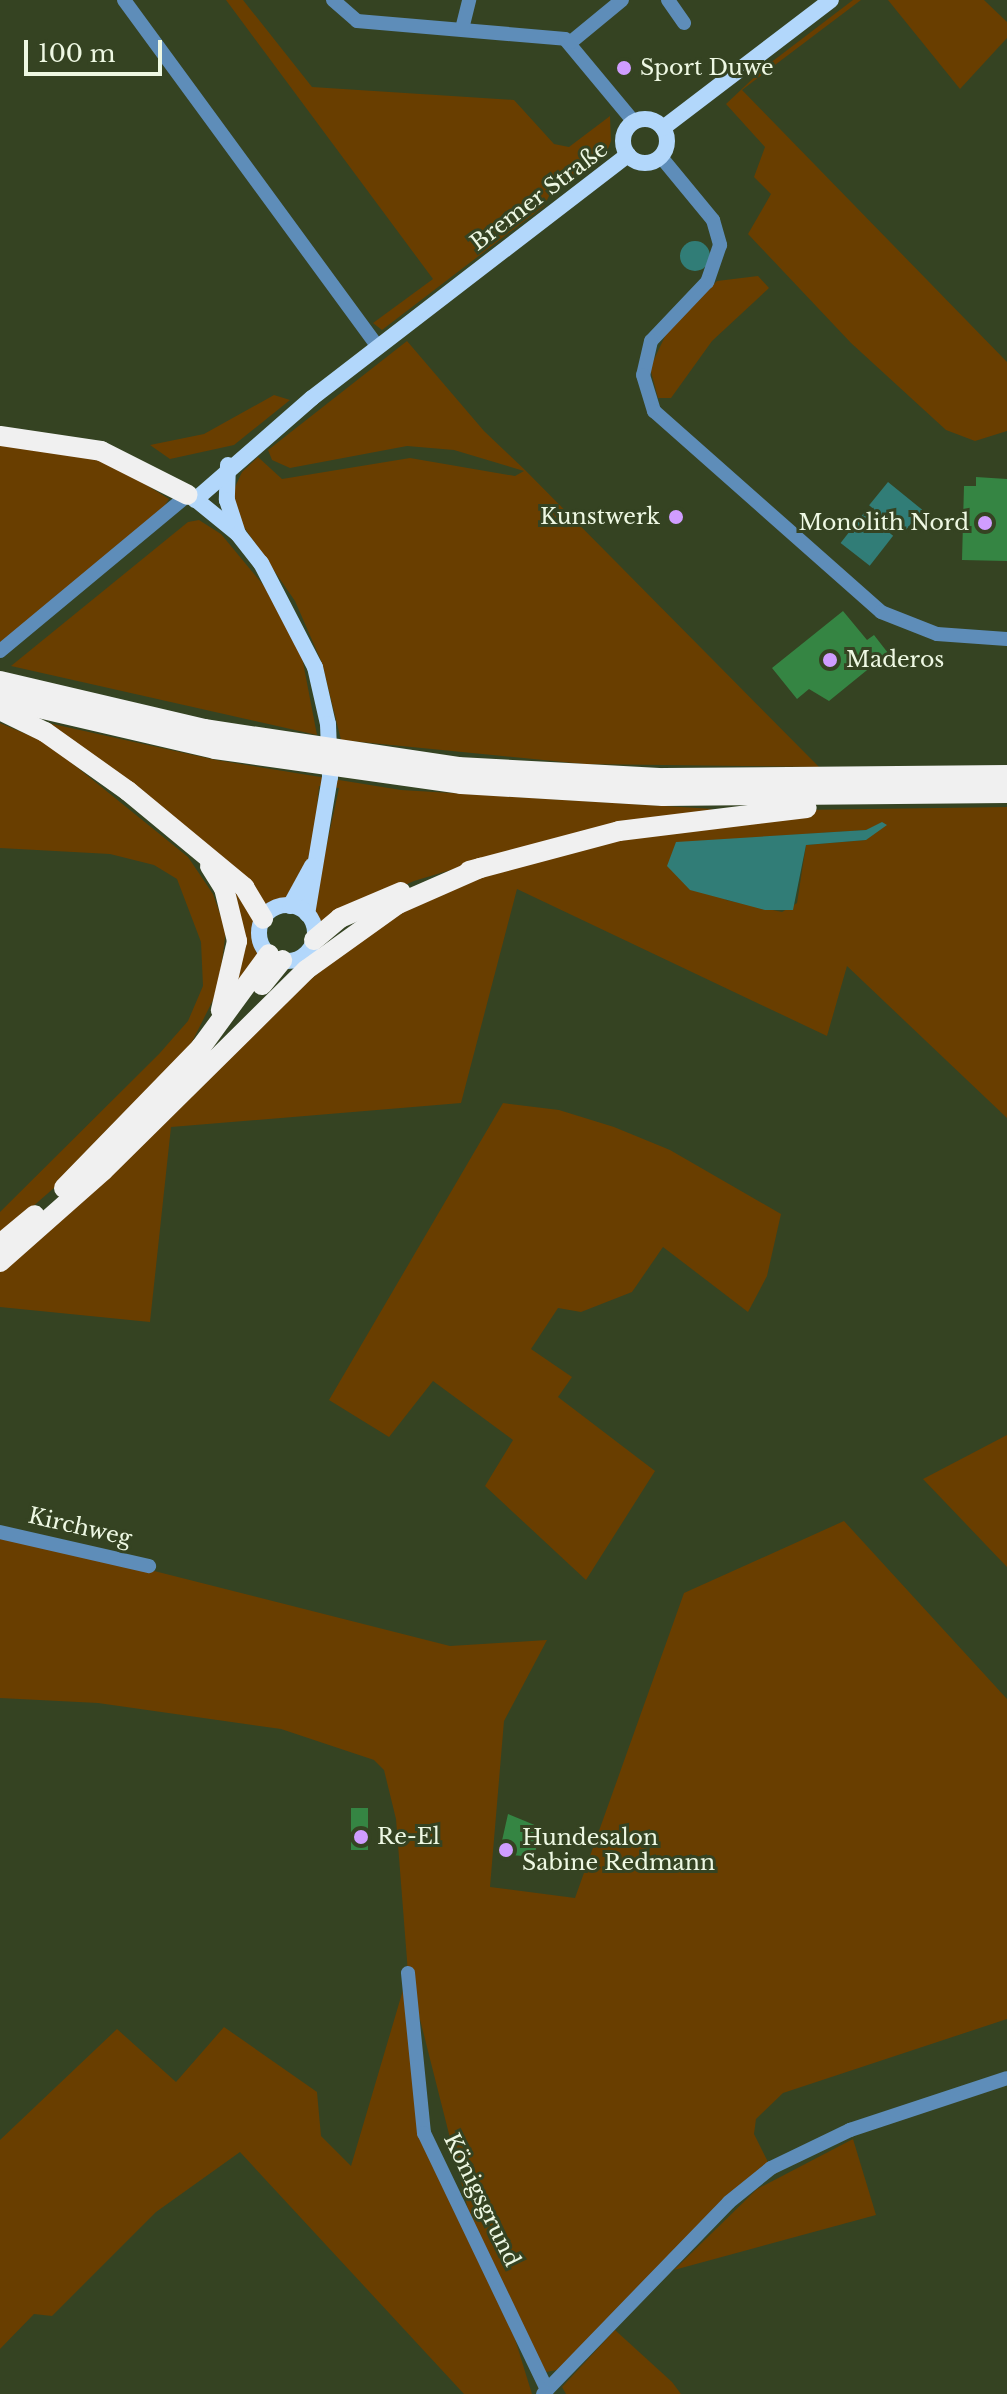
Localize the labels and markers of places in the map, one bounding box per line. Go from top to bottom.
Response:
place label: Sport Duwe [640,55,774,81]
marker: Sport Duwe [615,59,633,77]
place label: Kunstwerk [540,504,660,530]
marker: Kunstwerk [667,508,685,526]
place label: Monolith Nord [799,510,969,536]
marker: Monolith Nord [976,514,994,532]
place label: Maderos [846,647,944,673]
marker: Maderos [821,651,839,669]
place label: Re-El [377,1824,440,1850]
place label: Hundesalon Sabine Redmann [522,1824,715,1876]
marker: Re-El [352,1828,370,1846]
marker: Hundesalon Sabine Redmann [497,1841,515,1859]

